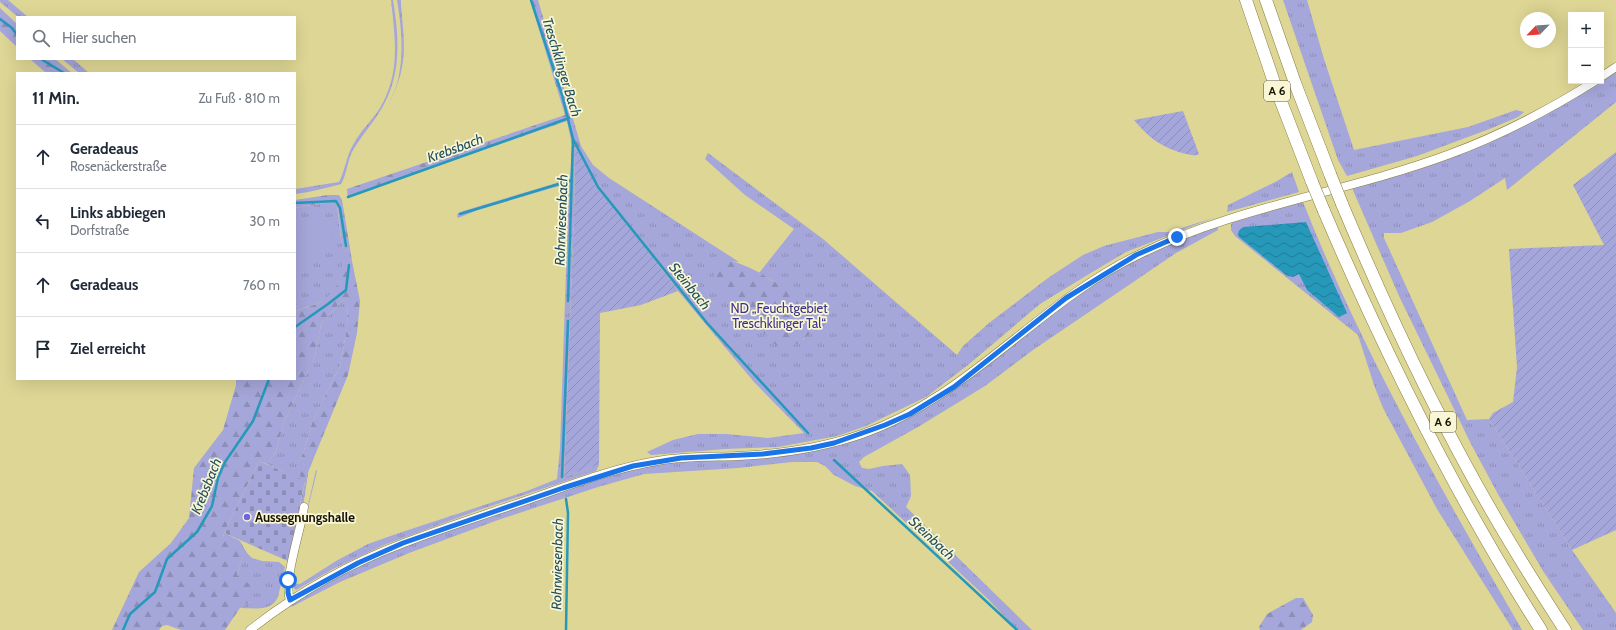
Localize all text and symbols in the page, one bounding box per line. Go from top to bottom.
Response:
north arrow [1520,12,1556,48]
map controls [1568,12,1604,84]
button: + [1568,12,1604,48]
water label: Treschklinger Bach [538,15,586,119]
search box [16,16,296,60]
icon: search [30,27,52,49]
text: Hier suchen [62,29,137,47]
button: − [1568,48,1604,84]
road number: A 6 [1264,81,1290,101]
text: 11 Min. [32,88,80,108]
text: Zu Fuß · 810 m [198,90,280,106]
water label: Krebsbach [424,130,486,166]
text: Geradeaus [70,140,138,158]
icon: ahead [32,146,54,168]
text: 20 m [250,149,280,165]
text: Rosenäckerstraße [70,158,167,174]
water label: Rohrwiesenbach [550,174,572,266]
text: Links abbiegen [70,204,166,222]
icon: left [32,210,54,232]
text: 30 m [250,213,280,229]
text: Dorfstraße [70,222,129,238]
route end [1168,228,1186,246]
water label: Steinbach [665,259,715,313]
icon: ahead [32,274,54,296]
text: Geradeaus [70,276,138,294]
text: 760 m [243,277,280,293]
park label: ND „Feuchtgebiet Treschklinger Tal“ [730,300,828,331]
icon: arrive [32,338,54,360]
text: Ziel erreicht [70,340,146,358]
road number: A 6 [1430,412,1456,432]
water label: Krebsbach [187,455,225,517]
place label: Aussegnungshalle [255,509,355,525]
marker: Aussegnungshalle [242,512,252,522]
water label: Steinbach [905,512,959,564]
water label: Rohrwiesenbach [547,518,567,610]
route start [279,571,297,589]

